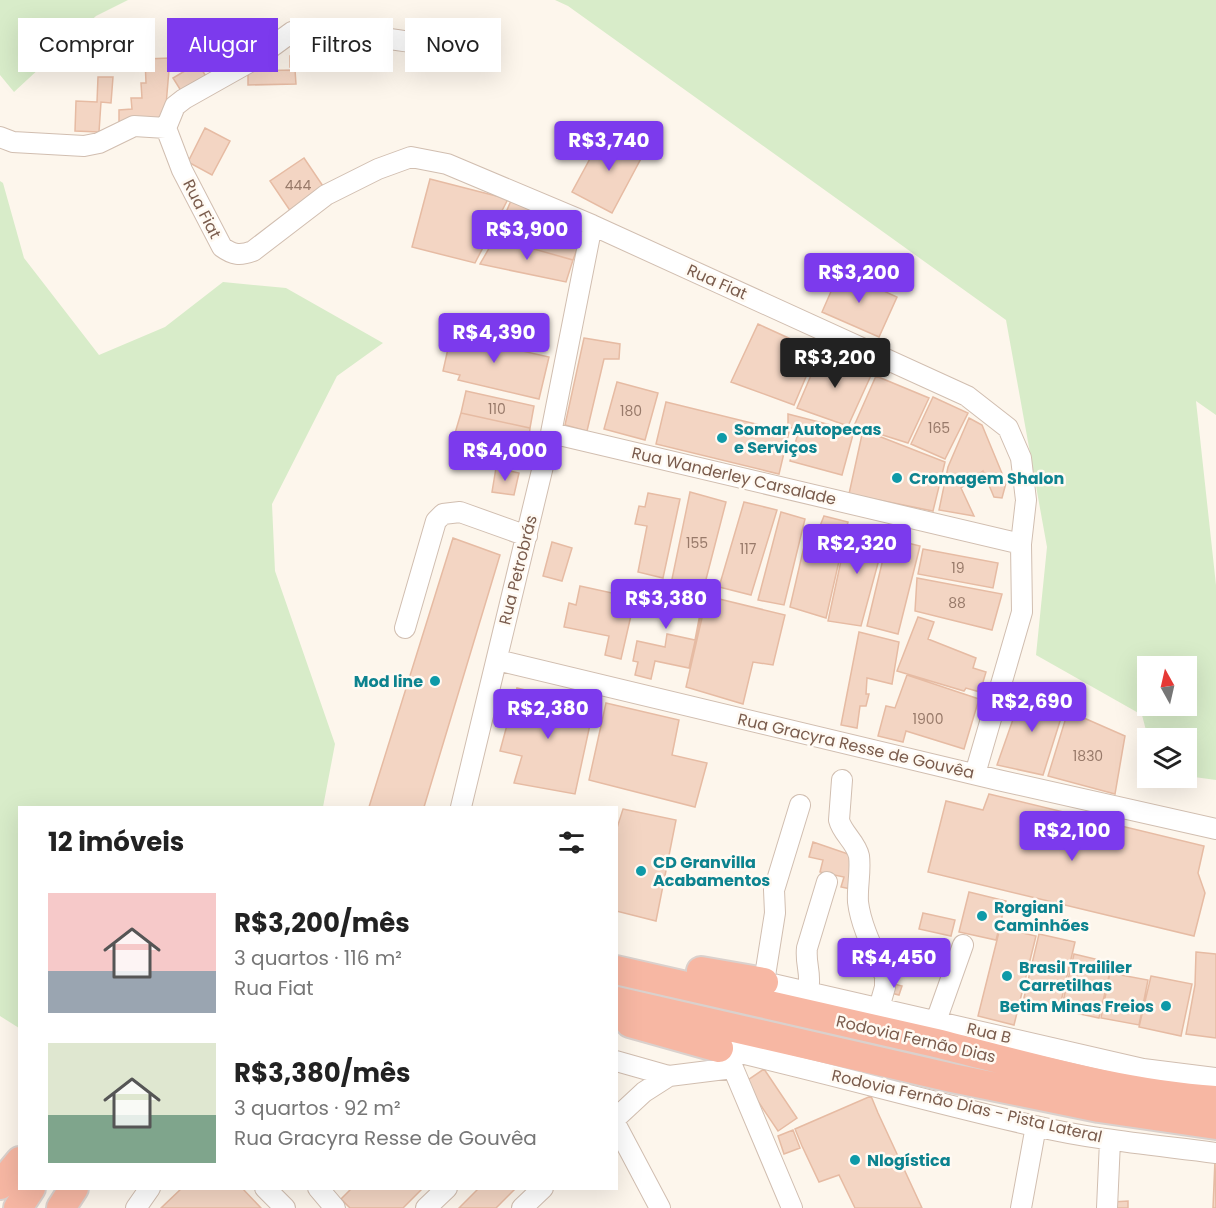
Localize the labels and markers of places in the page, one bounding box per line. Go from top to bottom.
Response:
pin: R$3,740 [554,121,664,172]
pin: R$3,900 [472,210,582,261]
pin: R$3,200 [804,253,914,304]
pin: R$4,390 [439,313,549,364]
pin: R$3,200 [780,338,890,389]
place label: Somar Autopecas e Serviços [734,418,882,459]
pin: R$4,000 [450,431,560,482]
marker: Somar Autopecas e Serviços [715,431,729,445]
place label: Cromagem Shalon [909,467,1064,490]
marker: Cromagem Shalon [890,471,904,485]
pin: R$2,320 [802,524,912,575]
pin: R$3,380 [611,579,721,630]
place label: Mod line [354,670,423,693]
marker: Mod line [428,674,442,688]
pin: R$2,690 [977,682,1087,733]
pin: R$2,380 [493,689,603,740]
pin: R$2,100 [1017,811,1127,862]
place label: CD Granvilla Acabamentos [653,851,770,892]
marker: CD Granvilla Acabamentos [634,864,648,878]
place label: Rorgiani Caminhões [994,896,1089,937]
marker: Rorgiani Caminhões [975,909,989,923]
pin: R$4,450 [839,938,949,989]
place label: Brasil Traililer Carretilhas [1019,956,1132,997]
marker: Brasil Traililer Carretilhas [1000,969,1014,983]
place label: Betim Minas Freios [999,995,1154,1018]
marker: Betim Minas Freios [1159,999,1173,1013]
place label: Nlogística [867,1149,951,1172]
marker: Nlogística [848,1153,862,1167]

